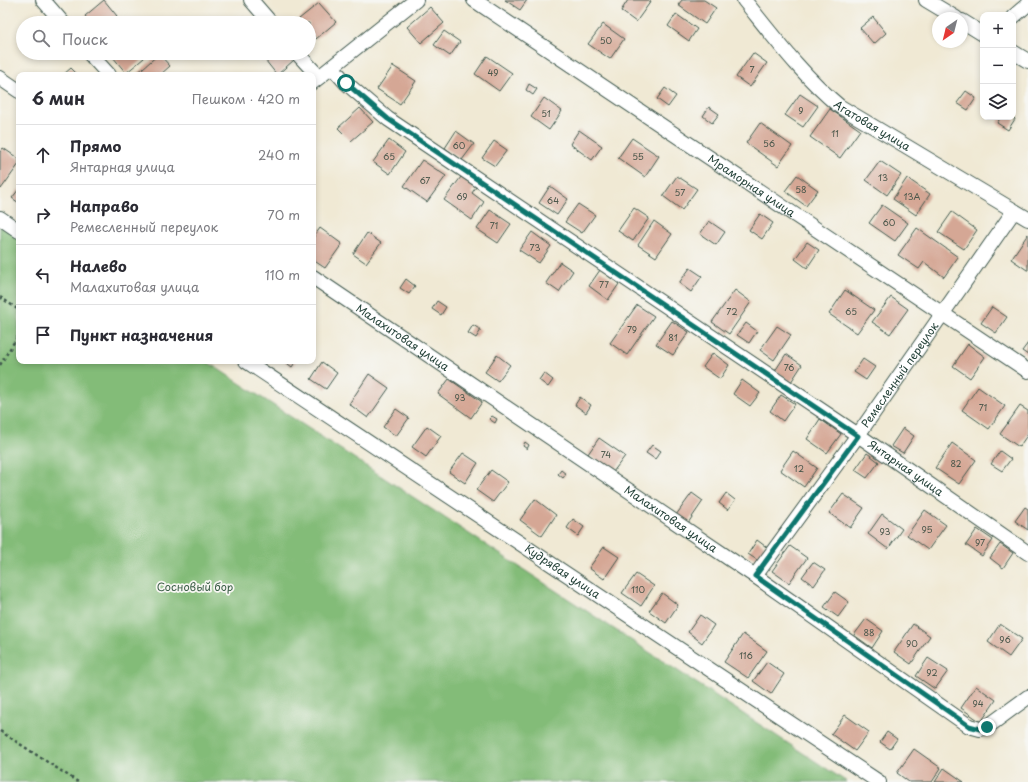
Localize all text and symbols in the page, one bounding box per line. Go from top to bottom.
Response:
north arrow [932,12,968,48]
map controls [980,12,1016,120]
button: + [980,12,1016,48]
search box [16,16,316,60]
icon: search [30,27,52,49]
text: Поиск [62,27,108,50]
house number: 50 [600,33,613,47]
button: − [980,48,1016,84]
house number: 7 [749,62,755,76]
house number: 49 [487,65,499,79]
route start [337,74,355,92]
button: layers [980,84,1016,120]
text: 6 мин [32,85,85,111]
text: Пешком · 420 m [192,89,300,108]
street label: Агатовая улица [830,96,914,155]
house number: 9 [798,103,804,117]
house number: 51 [541,106,551,120]
house number: 11 [831,126,839,140]
text: Прямо [70,134,121,157]
house number: 56 [763,136,775,150]
house number: 60 [453,138,466,152]
icon: ahead [32,144,54,166]
text: 240 m [258,145,300,164]
house number: 65 [383,149,395,163]
house number: 55 [632,149,644,163]
street label: Мраморная улица [705,150,799,221]
text: Янтарная улица [70,157,175,176]
house number: 13 [878,170,888,184]
house number: 67 [419,173,431,187]
house number: 58 [795,182,807,196]
house number: 57 [675,185,685,199]
house number: 69 [456,189,468,203]
house number: 13А [904,189,921,203]
house number: 64 [547,193,559,207]
text: Направо [70,194,139,217]
icon: right [32,204,54,226]
text: 70 m [267,205,300,224]
house number: 60 [883,215,896,229]
text: Ремесленный переулок [70,217,218,236]
house number: 71 [490,218,498,232]
house number: 73 [530,240,540,254]
text: Налево [70,254,127,277]
icon: left [32,264,54,286]
text: 110 m [265,265,300,284]
text: Малахитовая улица [70,277,199,296]
house number: 77 [599,277,609,291]
street label: Малахитовая улица [353,299,453,375]
house number: 72 [726,304,738,318]
house number: 65 [845,304,857,318]
street label: Ремесленный переулок [857,318,943,431]
house number: 79 [627,322,637,336]
text: Пункт назначения [70,323,213,346]
icon: arrive [32,324,54,346]
house number: 81 [668,330,678,344]
house number: 76 [784,360,794,374]
house number: 93 [455,390,466,404]
house number: 71 [979,400,987,414]
street label: Янтарная улица [865,435,947,500]
house number: 74 [601,447,611,461]
house number: 82 [950,456,962,470]
house number: 12 [794,461,804,475]
street label: Малахитовая улица [621,481,721,556]
house number: 95 [921,522,933,536]
house number: 93 [880,524,891,538]
house number: 97 [975,535,985,549]
street label: Кудрявая улица [522,540,604,602]
park label: Сосновый бор [157,578,233,595]
house number: 110 [631,582,645,596]
house number: 88 [863,625,875,639]
house number: 96 [999,632,1011,646]
house number: 90 [906,636,918,650]
house number: 116 [739,648,753,662]
house number: 92 [926,665,938,679]
house number: 94 [972,696,984,710]
route end [978,718,996,736]

